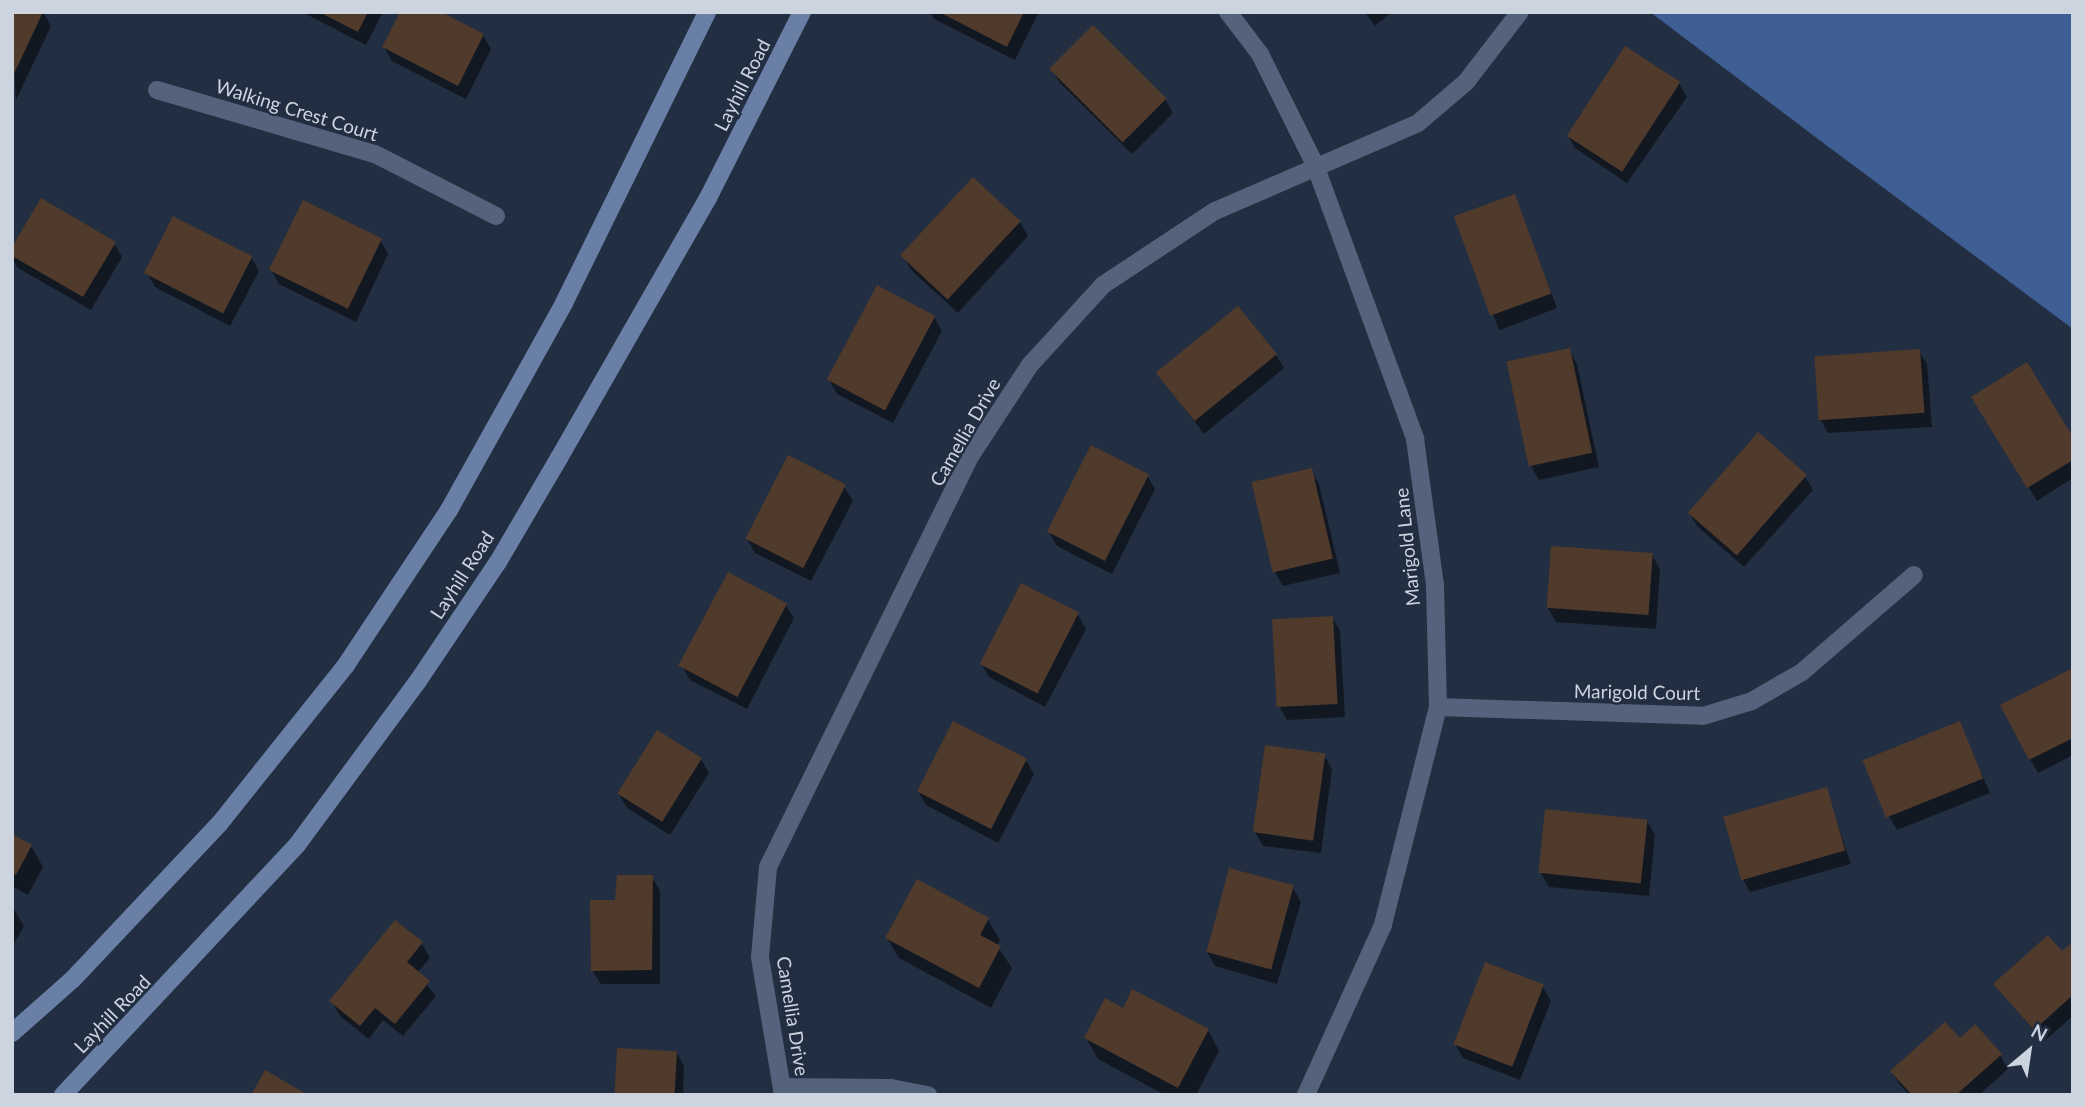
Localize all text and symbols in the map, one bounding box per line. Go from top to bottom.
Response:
street label: Layhill Road [709,35,775,135]
street label: Walking Crest Court [213,74,381,146]
street label: Camellia Drive [925,374,1005,490]
street label: Marigold Lane [1389,487,1425,607]
street label: Layhill Road [425,527,499,623]
street label: Marigold Court [1574,679,1700,705]
street label: Camellia Drive [772,954,814,1078]
street label: Layhill Road [69,970,155,1058]
north arrow [1994,1016,2064,1086]
text: N [2027,1019,2051,1046]

